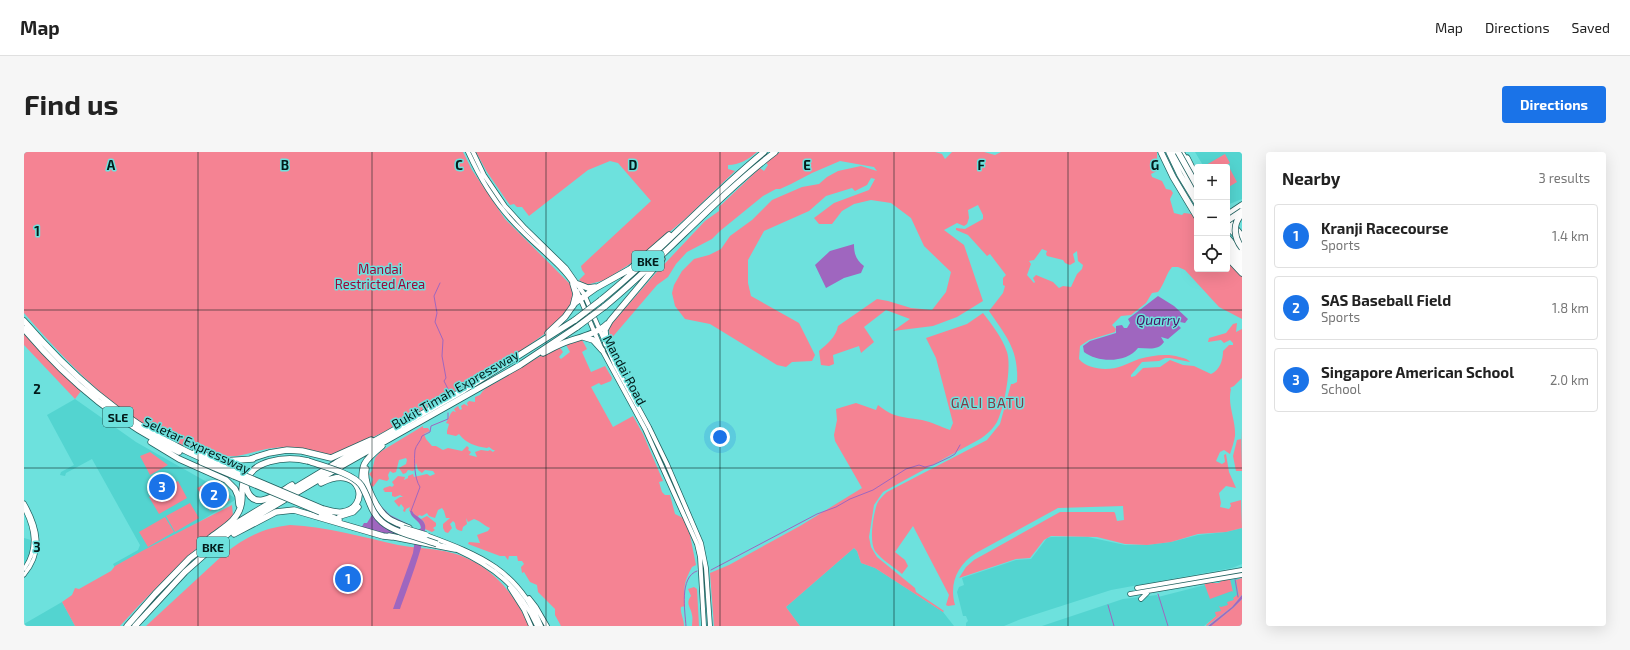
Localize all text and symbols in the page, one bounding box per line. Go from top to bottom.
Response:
text: Map [20,16,60,39]
text: Map [1435,19,1463,36]
text: Directions [1485,19,1550,36]
text: Saved [1572,19,1610,36]
button: Directions [1502,86,1606,123]
text: Find us [24,87,118,121]
text: A [107,157,116,173]
text: B [281,157,289,173]
text: C [455,157,463,173]
text: D [629,157,638,173]
text: E [803,157,811,173]
text: F [977,157,985,173]
text: G [1151,157,1159,173]
map controls [1194,164,1230,272]
button: + [1194,164,1230,200]
text: Nearby [1282,168,1340,188]
text: 3 results [1539,170,1590,186]
button: − [1194,200,1230,236]
text: Kranji Racecourse [1321,219,1448,237]
text: 1 [34,223,40,239]
text: 1 [1293,228,1299,244]
text: 1.4 km [1552,228,1589,244]
button: locate [1194,236,1230,272]
text: Sports [1321,237,1360,253]
road number: BKE [632,251,664,271]
park label: Mandai Restricted Area [335,261,425,292]
text: SAS Baseball Field [1321,291,1451,309]
text: 2 [1292,300,1300,316]
text: 1.8 km [1552,300,1589,316]
text: Sports [1321,309,1360,325]
water label: Quarry [1136,311,1180,328]
street label: Mandai Road [600,332,650,408]
street label: Bukit Timah Expressway [389,346,522,432]
text: Singapore American School [1321,363,1514,381]
text: 3 [1292,372,1300,388]
text: 2.0 km [1550,372,1589,388]
text: 2 [33,381,41,397]
text: School [1321,381,1361,397]
district label: GALI BATU [951,394,1025,411]
road number: SLE [103,407,133,427]
street label: Seletar Expressway [141,413,253,477]
your location [710,427,730,447]
pin: 3 [149,472,175,502]
pin: 2 [201,480,227,510]
road number: BKE [197,537,229,557]
text: 3 [33,539,41,555]
pin: 1 [335,564,361,594]

